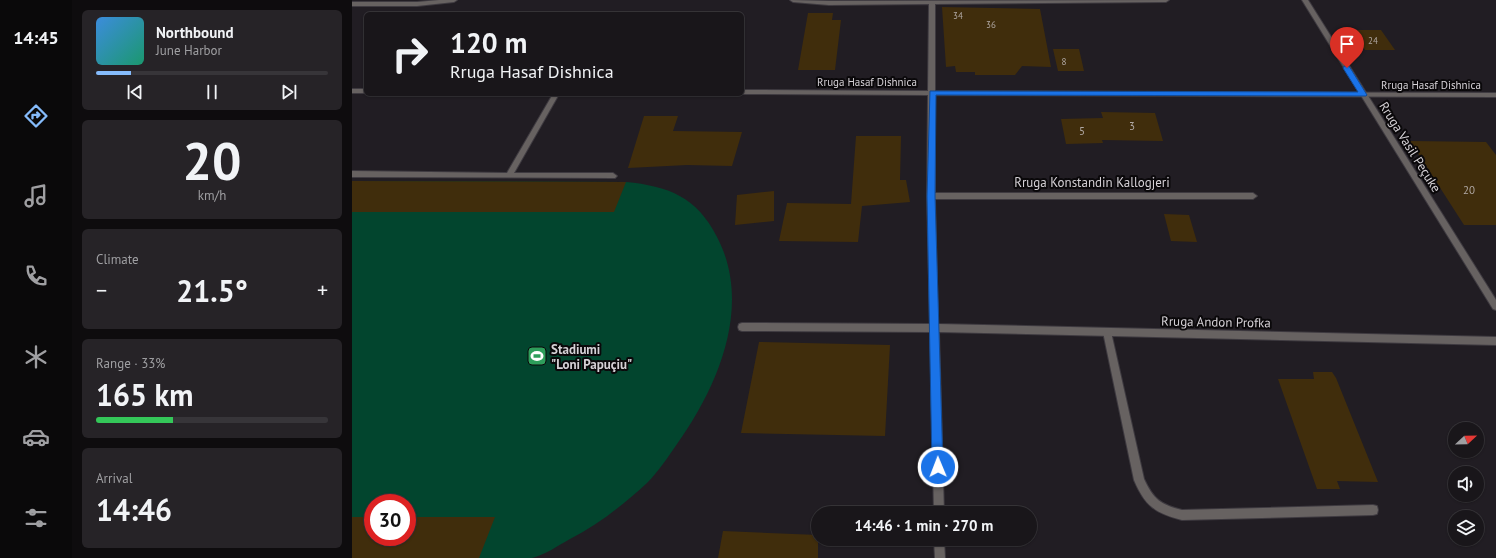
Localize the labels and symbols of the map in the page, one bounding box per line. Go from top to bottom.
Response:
house number: 34 [953,10,963,21]
house number: 36 [986,19,996,30]
pin [1330,27,1364,68]
house number: 24 [1368,35,1378,46]
house number: 8 [1062,56,1067,67]
street label: Rruga Hasaf Dishnica [817,75,917,89]
street label: Rruga Hasaf Dishnica [1381,78,1481,92]
street label: Rruga Vasil Peçuke [1375,98,1445,196]
house number: 3 [1129,119,1135,133]
house number: 5 [1079,124,1085,138]
street label: Rruga Konstandin Kallogjeri [1014,174,1170,191]
house number: 20 [1463,183,1475,197]
street label: Rruga Andon Profka [1161,313,1271,331]
place label: Stadiumi "Loni Papuçiu" [551,341,632,373]
sports icon: Stadiumi "Loni Papuçiu" [526,345,548,367]
north arrow [1448,422,1484,458]
position arrow [917,446,959,488]
speed limit sign: 30 [364,494,416,546]

